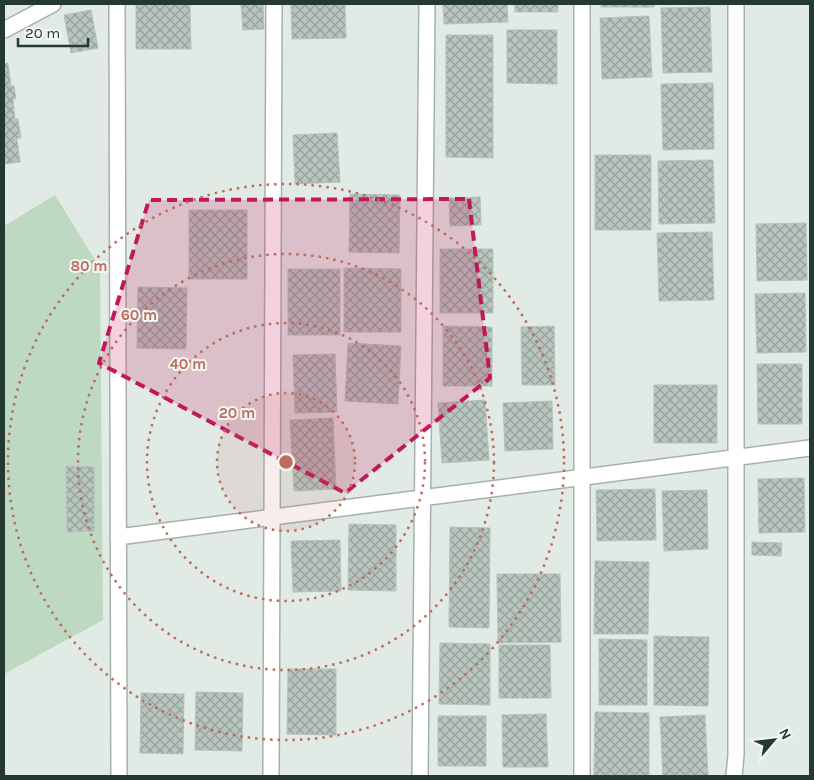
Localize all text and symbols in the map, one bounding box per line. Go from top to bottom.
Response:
scale bar [18,15,88,47]
text: 20 m [25,24,60,42]
text: 80 m [70,257,108,275]
text: 60 m [121,306,157,324]
text: 40 m [170,355,206,373]
text: 20 m [219,404,255,422]
centre of rings [277,453,295,471]
north arrow [749,715,799,765]
text: N [775,726,795,743]

